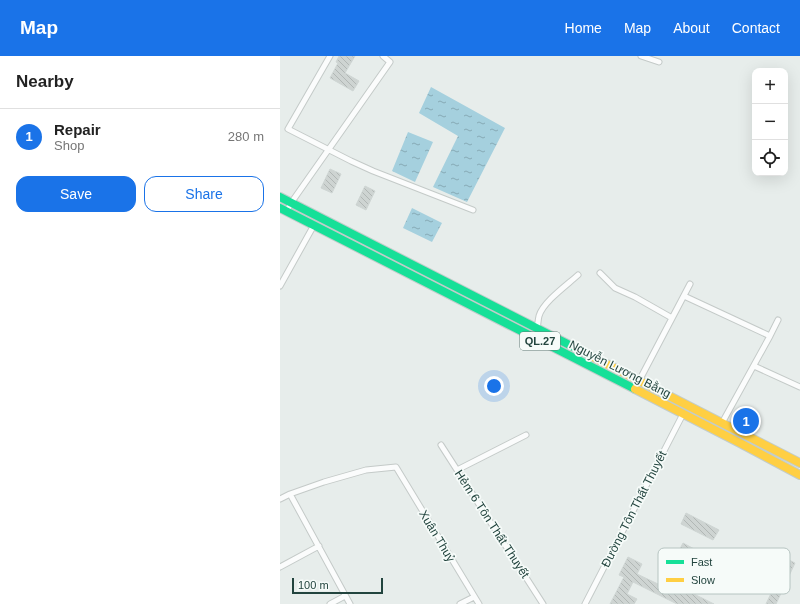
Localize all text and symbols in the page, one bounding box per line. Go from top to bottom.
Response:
text: Map [20,17,58,38]
text: Home [565,20,602,36]
text: Map [624,20,651,36]
text: About [673,20,710,36]
text: Contact [732,20,780,36]
map controls [752,68,788,176]
button: + [752,68,788,104]
text: Nearby [16,72,74,91]
button: − [752,104,788,140]
text: Repair [54,121,101,138]
text: 1 [25,129,33,144]
text: 280 m [228,129,264,144]
text: Shop [54,138,84,153]
button: locate [752,140,788,176]
button: Save [16,176,136,212]
button: Share [144,176,264,212]
road number: QL.27 [520,332,560,350]
street label: Nguyễn Lương Bằng [567,336,674,401]
your location [484,376,504,396]
pin: 1 [733,406,759,436]
street label: Đường Tôn Thất Thuyết [599,448,670,569]
street label: Hẻm 6 Tôn Thất Thuyết [452,467,533,581]
street label: Xuân Thuỷ [416,508,458,564]
legend [658,548,790,594]
text: Fast [691,556,712,568]
text: Slow [691,574,715,586]
scale bar [292,576,383,595]
text: 100 m [298,579,329,591]

